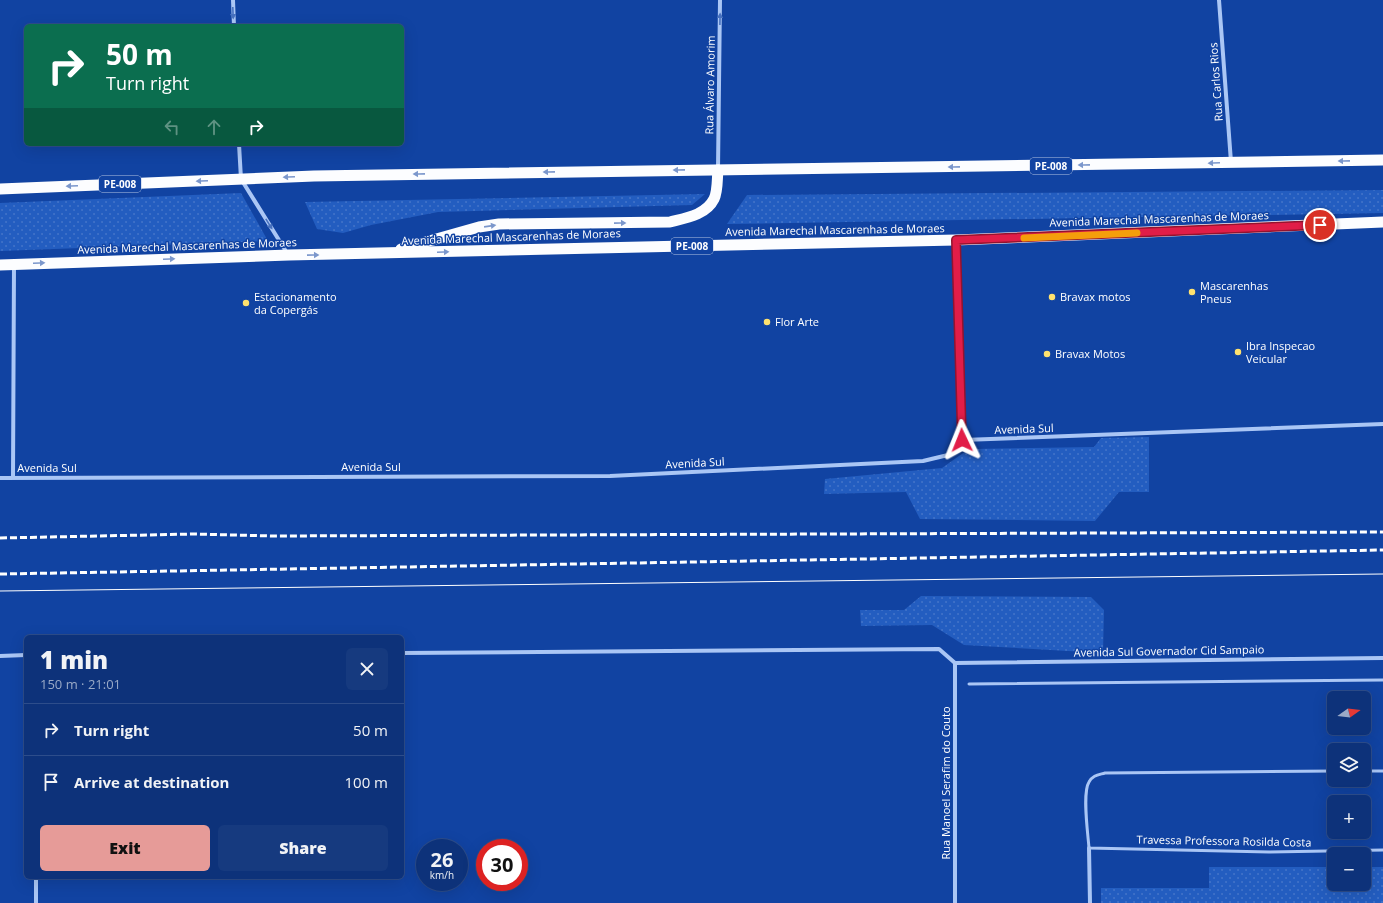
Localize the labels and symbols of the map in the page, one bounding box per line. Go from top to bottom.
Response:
one-way arrow [230,7,237,19]
one-way arrow [717,12,723,25]
street label: Rua Álvaro Amorim [701,35,718,135]
street label: Rua Carlos Rios [1205,42,1226,122]
road number: PE-008 [1030,158,1072,174]
one-way arrow [1337,158,1350,164]
one-way arrow [1207,160,1220,166]
one-way arrow [1077,162,1090,168]
one-way arrow [947,164,960,170]
one-way arrow [673,167,685,174]
one-way arrow [542,169,555,175]
one-way arrow [412,171,425,177]
one-way arrow [282,174,295,180]
road number: PE-008 [99,176,141,192]
one-way arrow [195,178,208,184]
one-way arrow [66,183,78,190]
street label: Avenida Marechal Mascarenhas de Moraes [1049,207,1269,230]
pin [1303,208,1337,242]
one-way arrow [266,218,273,230]
one-way arrow [614,220,627,226]
street label: Avenida Marechal Mascarenhas de Moraes [725,220,945,239]
one-way arrow [484,223,496,229]
street label: Avenida Marechal Mascarenhas de Moraes [401,225,621,248]
street label: Avenida Marechal Mascarenhas de Moraes [77,234,297,257]
road number: PE-008 [671,238,713,254]
one-way arrow [437,249,450,255]
one-way arrow [307,252,320,258]
one-way arrow [163,256,175,263]
one-way arrow [33,260,45,267]
place label: Mascarenhas Pneus [1200,278,1268,306]
marker: Mascarenhas Pneus [1187,287,1197,297]
place label: Estacionamento da Copergás [254,289,337,317]
place label: Bravax motos [1060,289,1131,304]
marker: Bravax motos [1047,292,1057,302]
marker: Estacionamento da Copergás [241,298,251,308]
place label: Flor Arte [775,314,819,329]
marker: Flor Arte [762,317,772,327]
place label: Ibra Inspecao Veicular [1246,338,1316,366]
place label: Bravax Motos [1055,346,1125,361]
marker: Ibra Inspecao Veicular [1233,347,1243,357]
marker: Bravax Motos [1042,349,1052,359]
position arrow [941,419,983,461]
street label: Avenida Sul [994,420,1054,437]
street label: Avenida Sul [665,453,725,472]
street label: Avenida Sul [341,459,401,474]
street label: Avenida Sul [17,460,77,475]
street label: Avenida Sul Governador Cid Sampaio [1074,641,1265,660]
north arrow [1327,691,1371,735]
street label: Rua Manoel Serafim do Couto [938,706,953,860]
street label: Travessa Professora Rosilda Costa [1137,831,1311,850]
speed limit sign: 30 [476,839,528,891]

